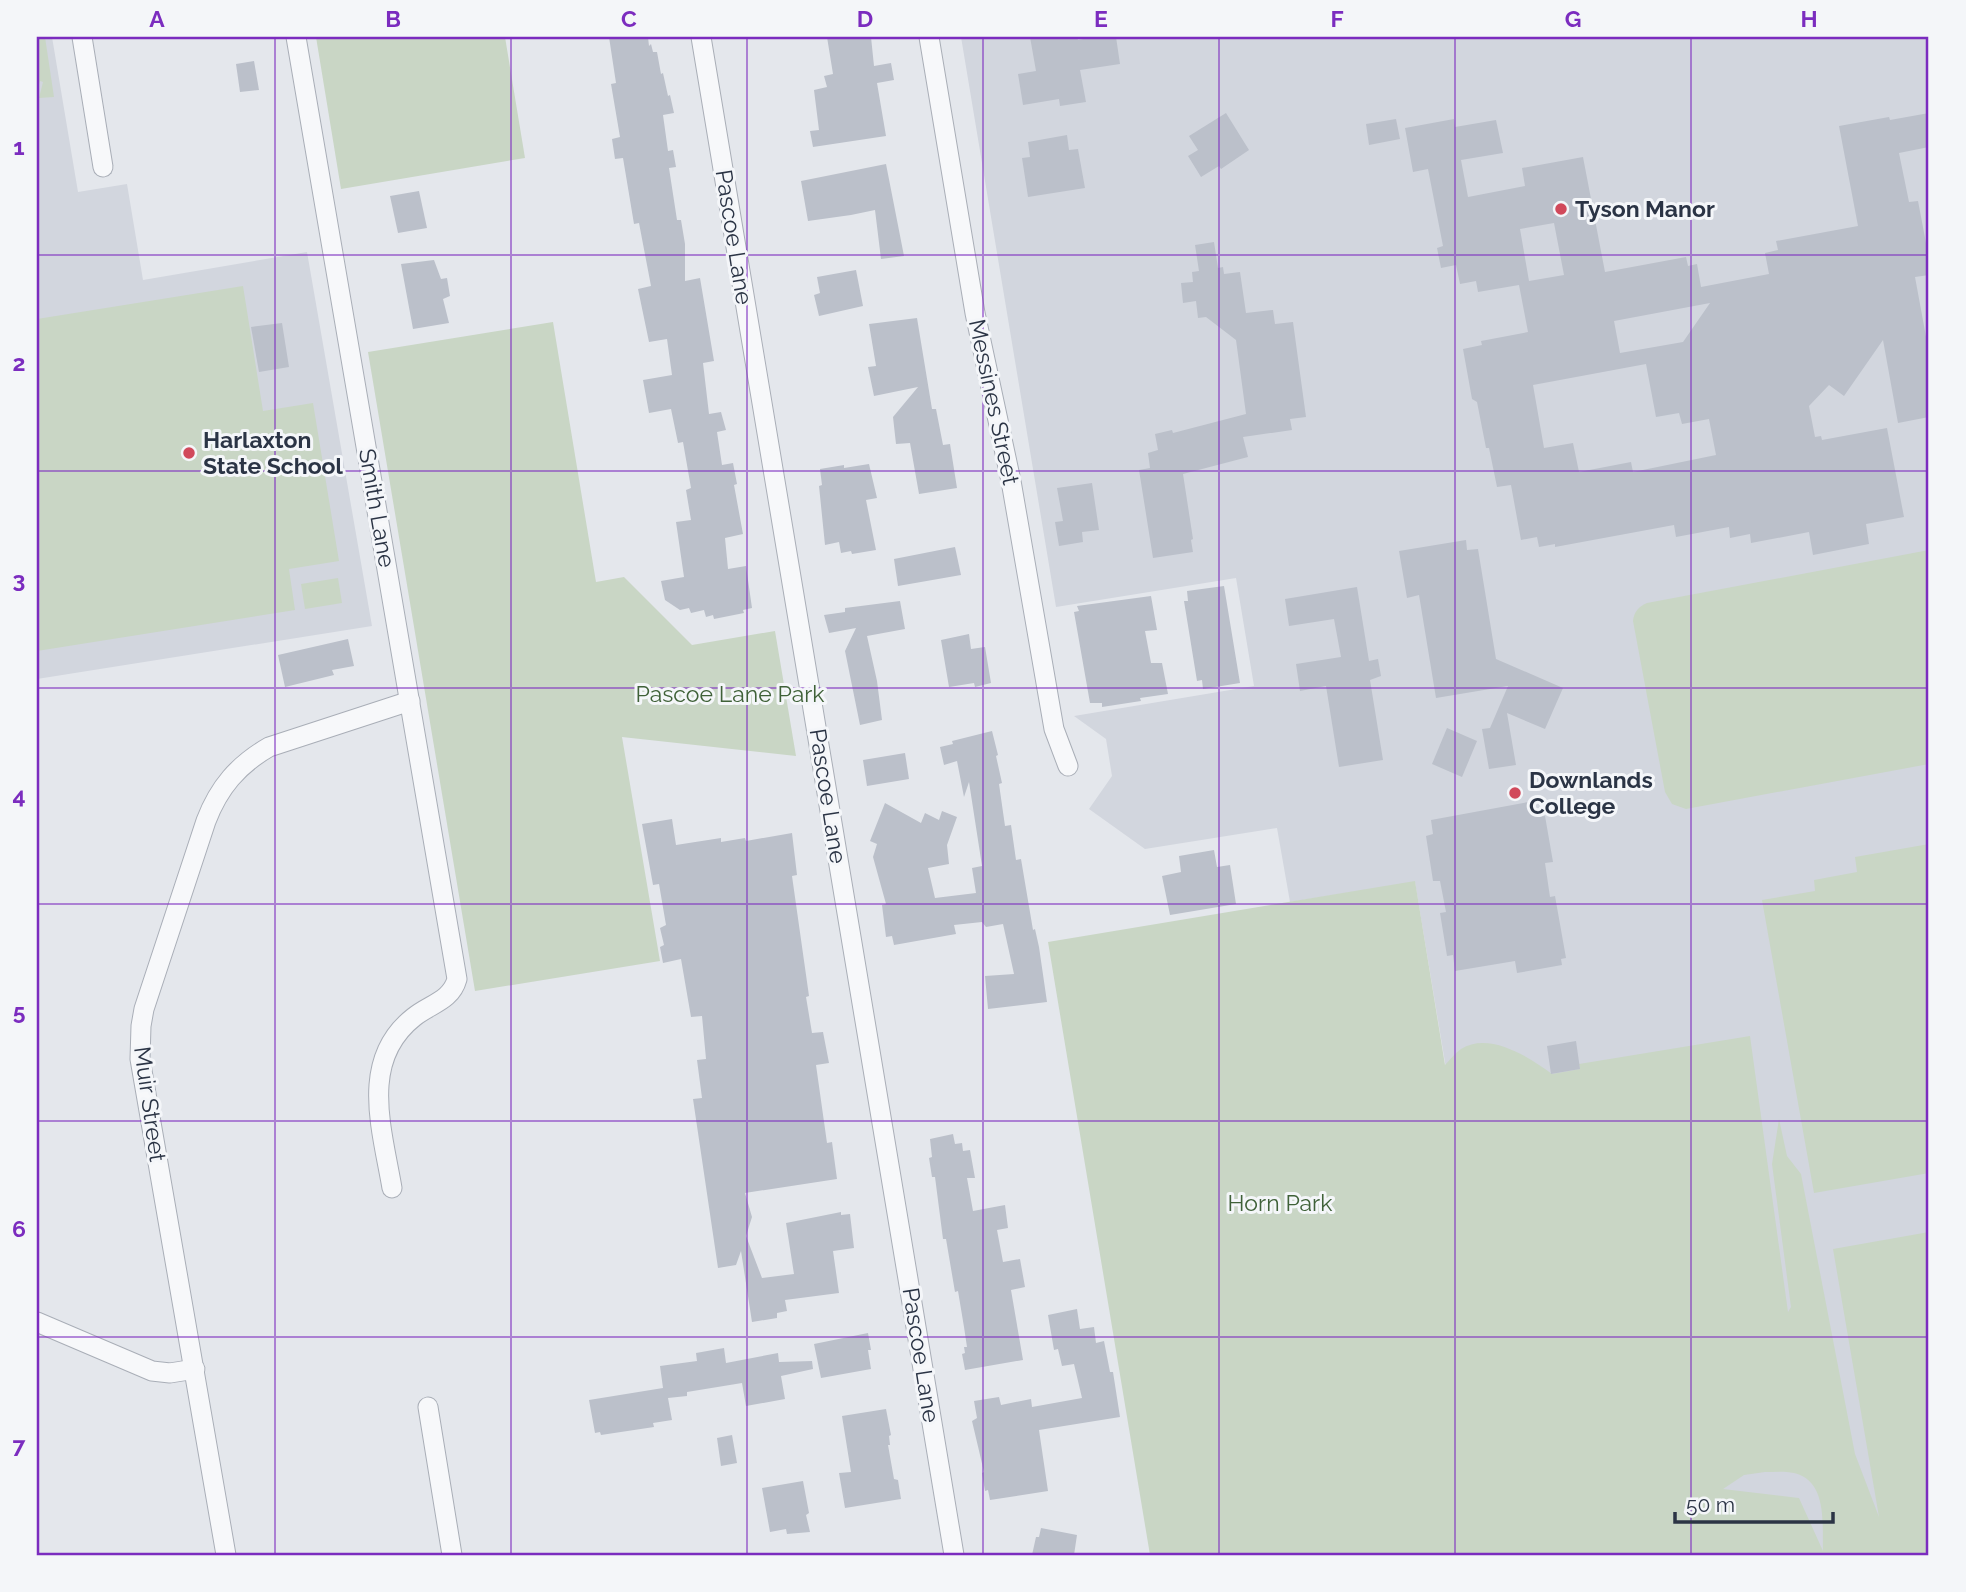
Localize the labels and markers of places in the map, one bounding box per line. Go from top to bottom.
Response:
place label: Tyson Manor [1575,195,1715,222]
marker: Tyson Manor [1553,201,1569,217]
place label: Harlaxton State School [203,426,344,479]
marker: Harlaxton State School [181,445,197,461]
place label: Downlands College [1529,766,1653,819]
marker: Downlands College [1507,785,1523,801]

